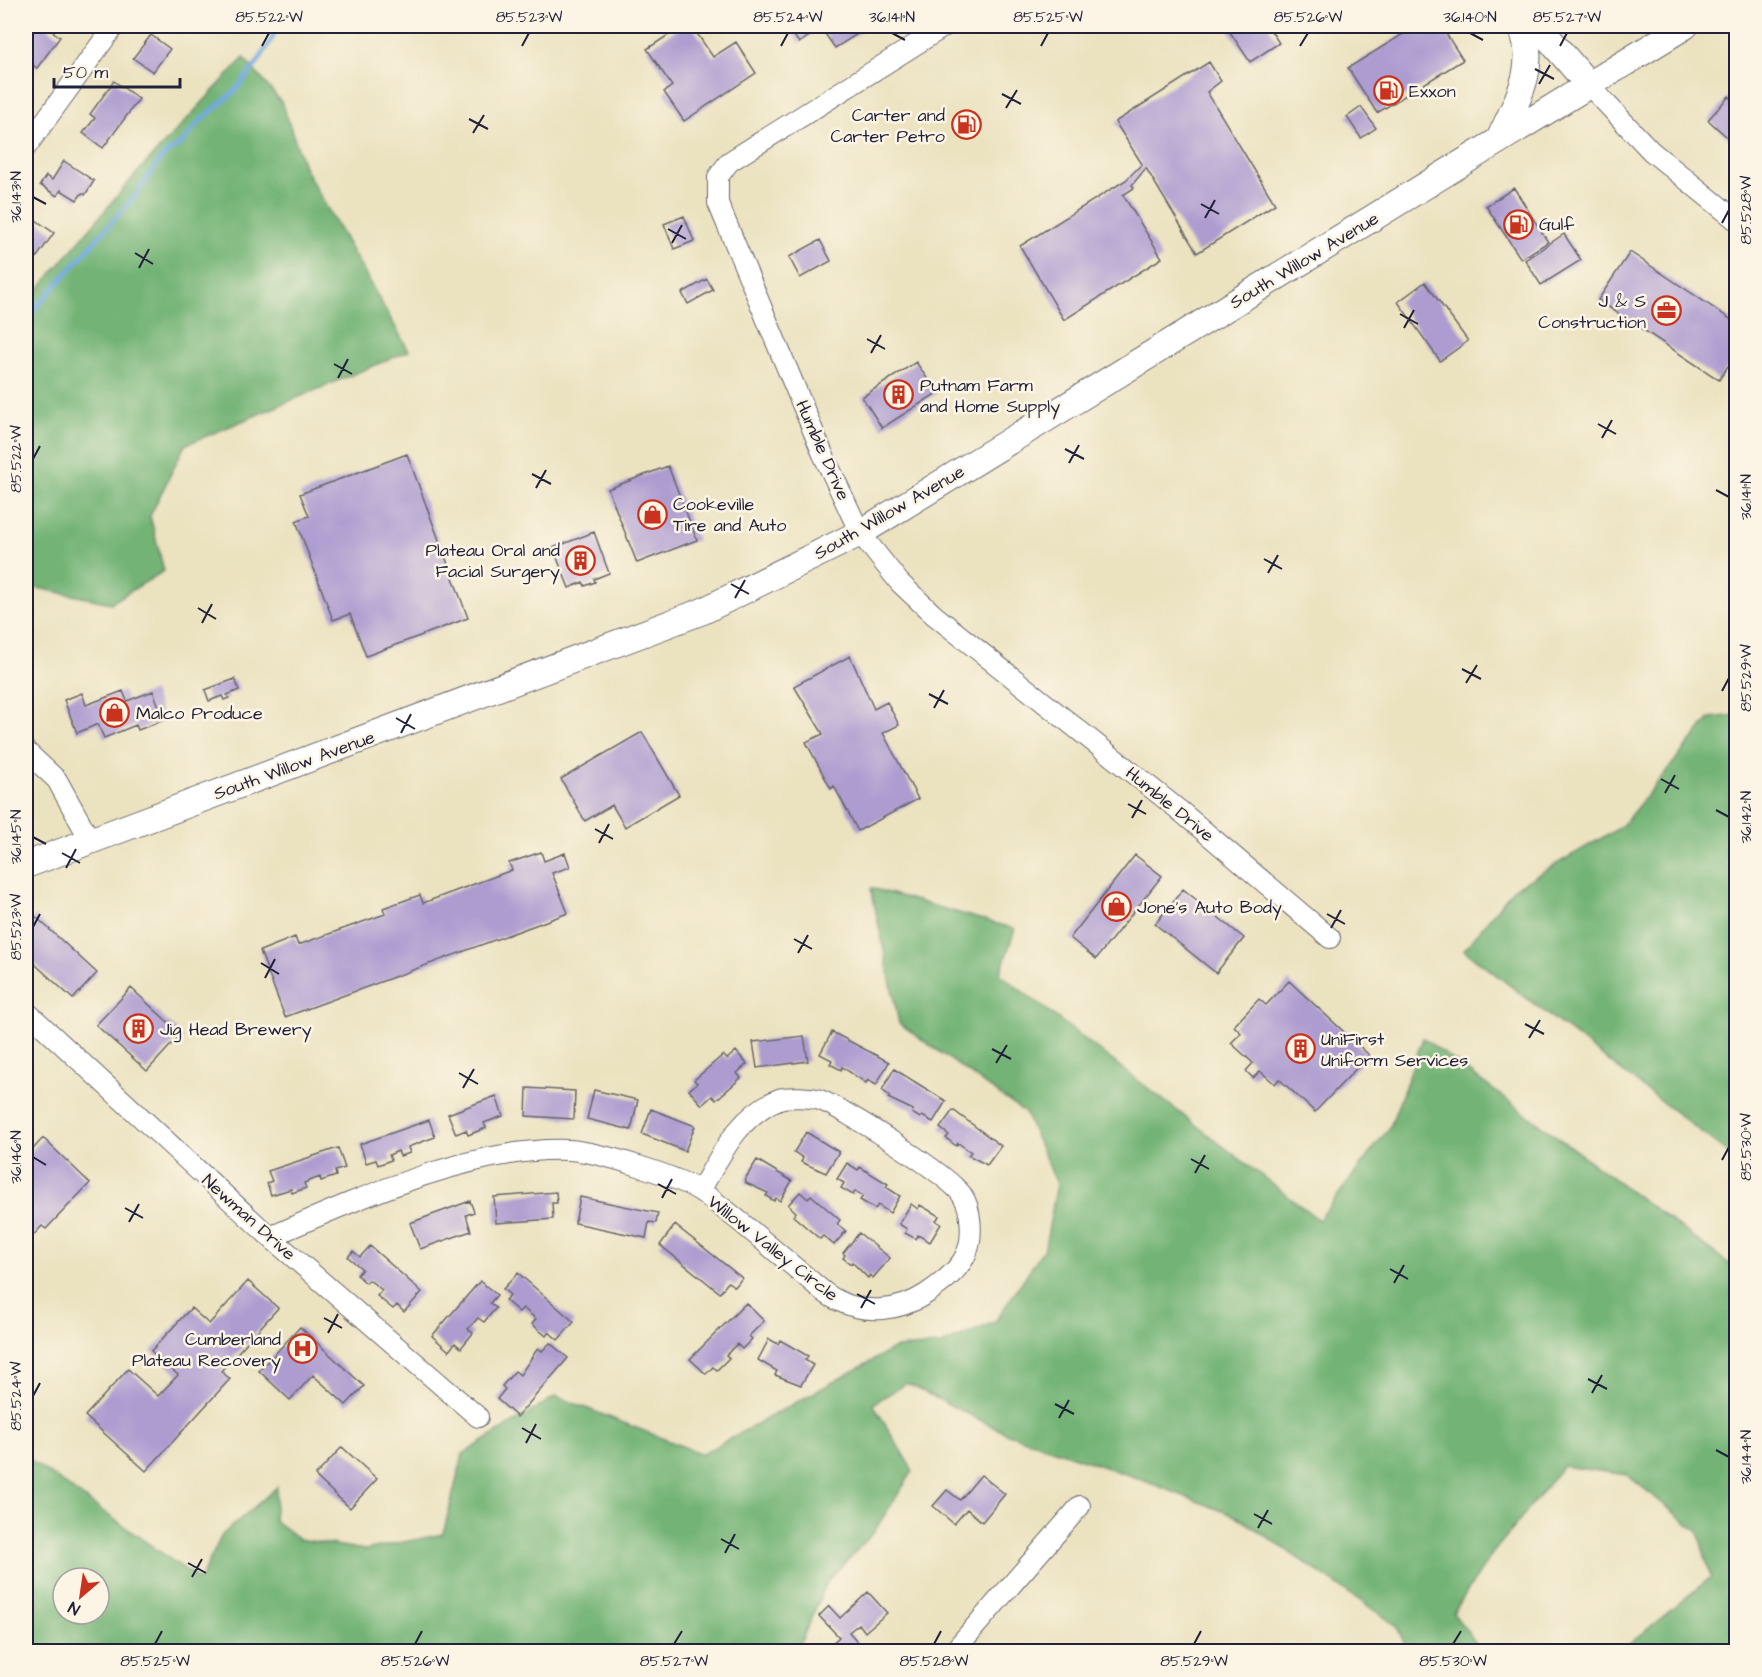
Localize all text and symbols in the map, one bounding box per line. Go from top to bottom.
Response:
text: 85.522°W [235,7,303,28]
text: 85.523°W [496,7,562,28]
text: 85.524°W [753,7,823,28]
text: 36.141°N [869,7,915,28]
text: 85.525°W [1013,7,1083,28]
text: 85.526°W [1274,7,1342,28]
text: 36.140°N [1443,7,1497,28]
text: 85.527°W [1533,7,1601,28]
scale bar [54,51,180,89]
text: 50 m [63,60,108,85]
fuel station icon: Exxon [1372,75,1404,107]
place label: Exxon [1409,79,1456,104]
place label: Carter and Carter Petro [830,103,945,149]
fuel station icon: Carter and Carter Petro [950,109,982,141]
text: 36.143°N [6,171,27,223]
text: 85.528°W [1736,176,1757,244]
street label: South Willow Avenue [1225,206,1384,315]
fuel station icon: Gulf [1502,208,1534,240]
place label: Gulf [1539,212,1574,237]
place label: J & S Construction [1538,289,1646,335]
office icon: J & S Construction [1651,295,1683,327]
place label: Putnam Farm and Home Supply [920,373,1060,420]
building icon: Putnam Farm and Home Supply [883,379,915,411]
street label: Humble Drive [789,396,856,505]
text: 85.522°W [6,425,27,493]
street label: South Willow Avenue [809,459,969,566]
text: 36.141°N [1736,474,1757,520]
place label: Cookeville Tire and Auto [673,492,786,538]
shop icon: Cookeville Tire and Auto [636,498,668,530]
place label: Plateau Oral and Facial Surgery [425,538,560,585]
building icon: Plateau Oral and Facial Surgery [565,544,597,576]
text: 85.529°W [1736,644,1757,712]
shop icon: Malco Produce [99,697,131,729]
place label: Malco Produce [136,701,263,726]
street label: South Willow Avenue [210,725,379,806]
street label: Humble Drive [1120,761,1219,848]
text: 36.142°N [1736,791,1757,843]
text: 36.145°N [6,810,27,864]
shop icon: Jone's Auto Body [1100,891,1132,923]
text: 85.523°W [6,894,27,960]
place label: Jone's Auto Body [1137,895,1282,921]
building icon: Jig Head Brewery [123,1013,155,1045]
place label: Jig Head Brewery [160,1017,312,1043]
place label: UniFirst Uniform Services [1321,1027,1468,1073]
building icon: UniFirst Uniform Services [1284,1033,1316,1065]
text: 85.530°W [1736,1113,1757,1181]
text: 36.146°N [6,1130,27,1184]
street label: Newman Drive [196,1168,301,1266]
street label: Willow Valley Circle [702,1189,843,1308]
place label: Cumberland Plateau Recovery [132,1327,281,1374]
hospital icon: Cumberland Plateau Recovery [286,1333,318,1365]
text: 85.524°W [6,1361,27,1431]
text: 36.144°N [1736,1430,1757,1484]
north arrow [51,1566,111,1626]
text: N [64,1596,84,1620]
text: 85.525°W [120,1651,190,1672]
text: 85.526°W [381,1651,449,1672]
text: 85.527°W [640,1651,708,1672]
text: 85.528°W [900,1651,968,1672]
text: 85.529°W [1160,1651,1228,1672]
text: 85.530°W [1419,1651,1487,1672]

